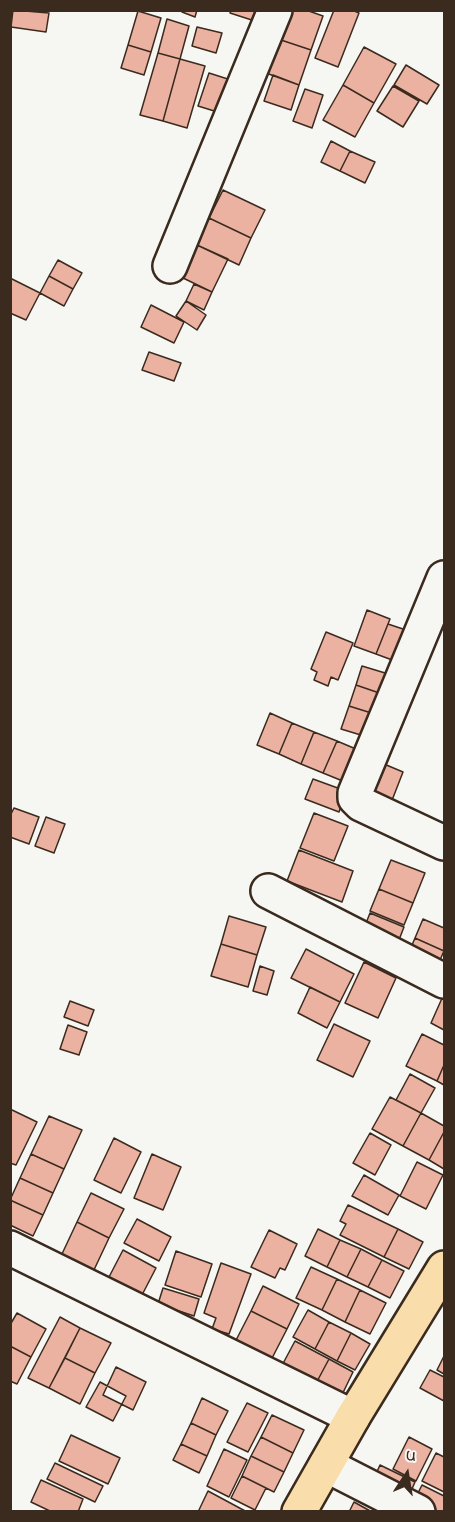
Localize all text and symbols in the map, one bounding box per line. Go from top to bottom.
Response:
north arrow [377,1444,437,1504]
text: U [403,1444,418,1469]

